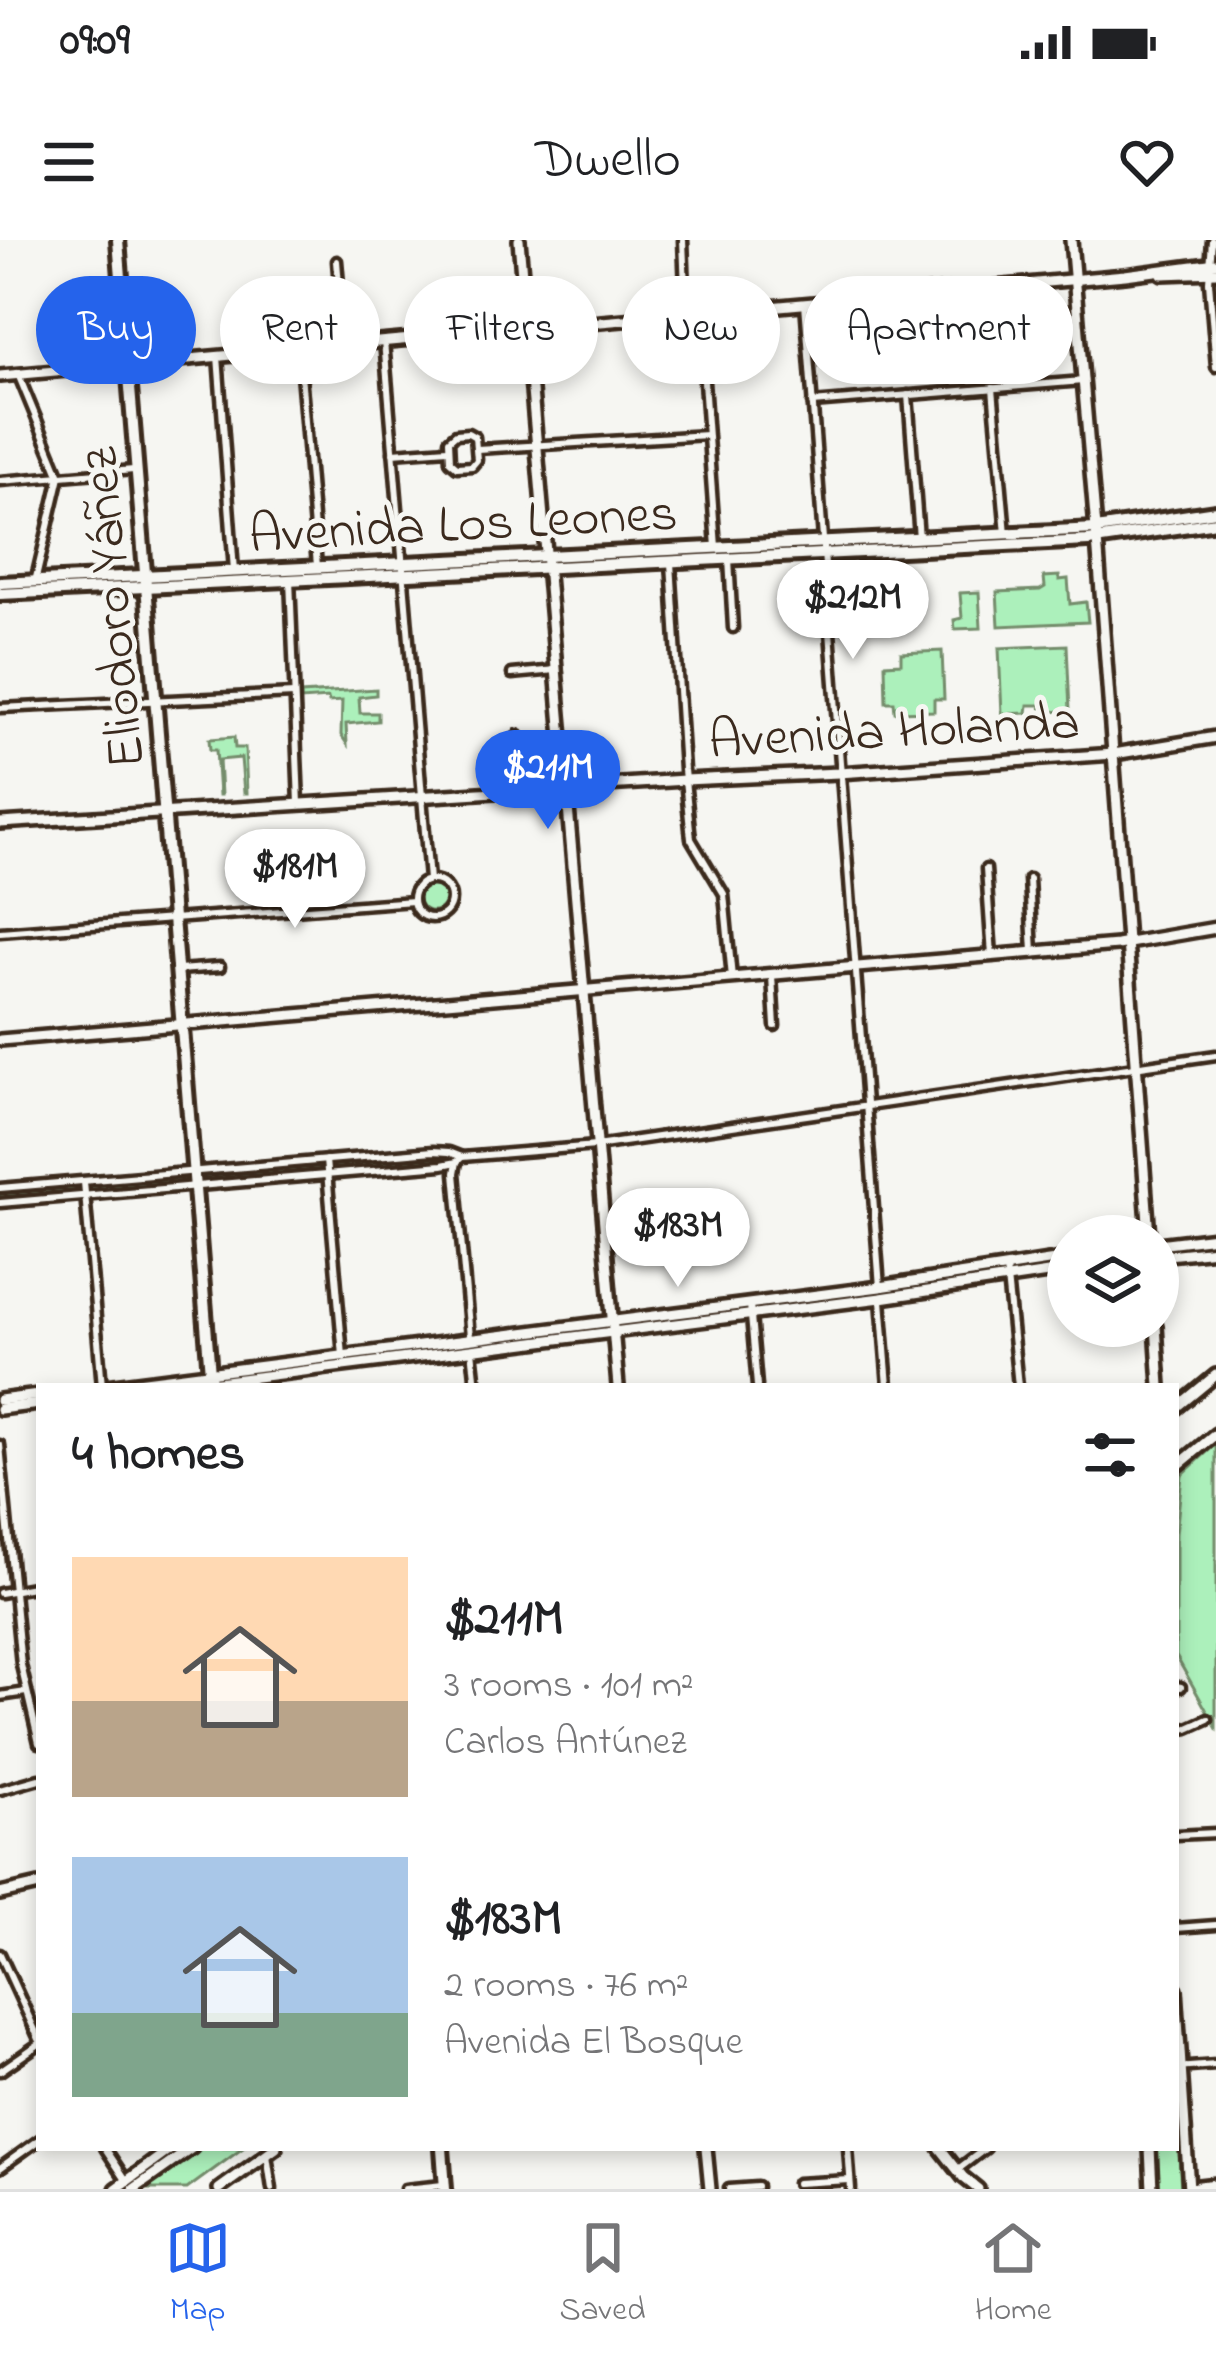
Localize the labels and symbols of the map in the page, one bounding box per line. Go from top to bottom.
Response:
street label: Eliodoro Yáñez [63,443,169,771]
street label: Avenida Los Leones [247,477,679,577]
pin: $212M [769,560,937,662]
street label: Avenida Holanda [707,685,1082,783]
pin: $211M [464,730,632,832]
pin: $181M [211,829,379,931]
pin: $183M [594,1188,762,1290]

